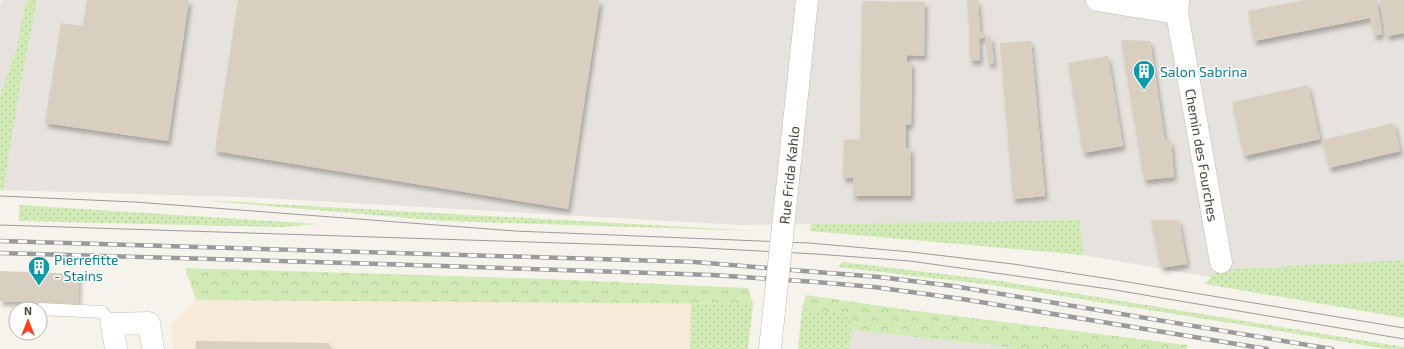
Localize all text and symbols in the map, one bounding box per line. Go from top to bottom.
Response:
building icon: Salon Sabrina [1131,58,1157,91]
place label: Salon Sabrina [1160,63,1247,80]
street label: Chemin des Fourches [1182,87,1222,223]
street label: Rue Frida Kahlo [775,125,803,225]
place label: Pierrefitte - Stains [54,251,118,284]
building icon: Pierrefitte - Stains [26,254,52,287]
north arrow [8,301,48,341]
text: N [24,304,32,317]

